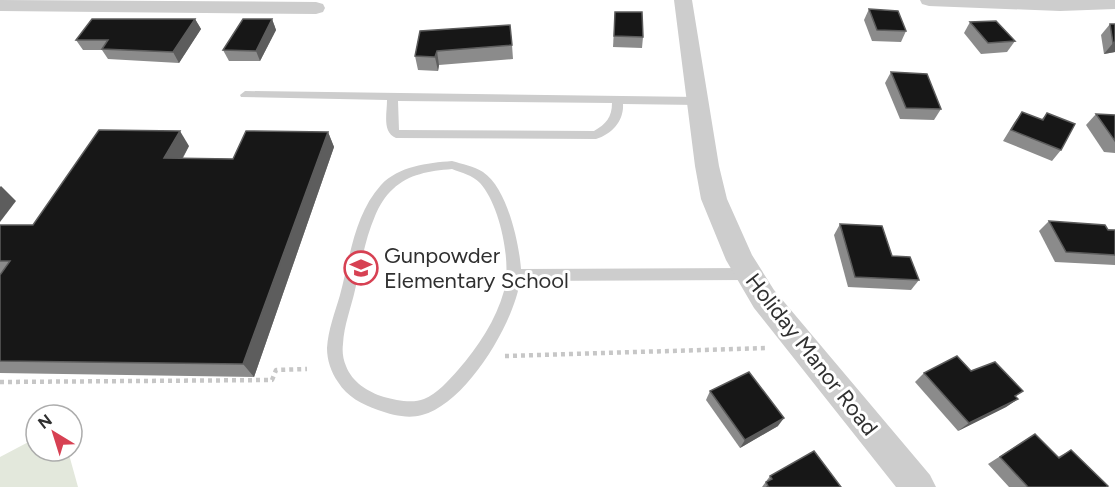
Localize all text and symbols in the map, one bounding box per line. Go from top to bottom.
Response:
place label: Gunpowder Elementary School [384,242,569,294]
school or university icon: Gunpowder Elementary School [343,250,379,286]
street label: Holiday Manor Road [740,268,883,441]
north arrow [24,403,84,463]
text: N [34,410,56,433]

